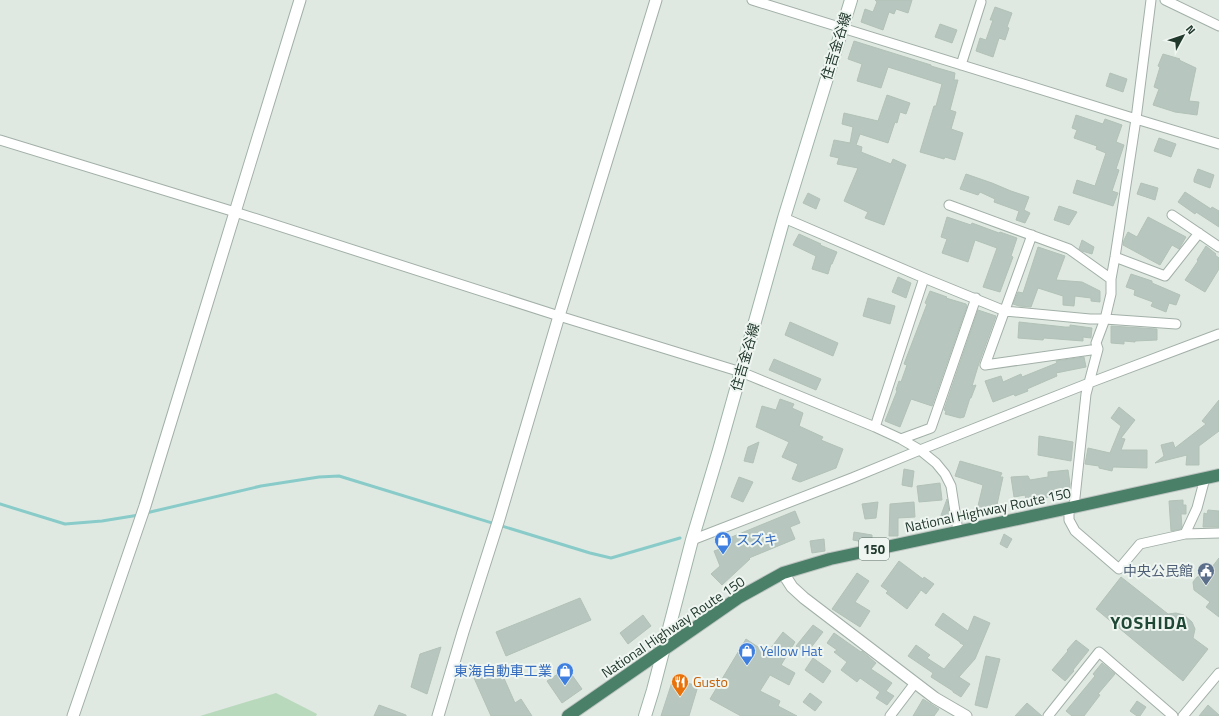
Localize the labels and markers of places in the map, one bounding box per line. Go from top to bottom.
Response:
place label: スズキ [736,529,778,550]
shop icon: スズキ [713,530,733,555]
place label: 中央公民館 [1123,560,1193,581]
public building icon: 中央公民館 [1196,561,1216,586]
place label: Yellow Hat [760,640,823,661]
shop icon: Yellow Hat [737,641,757,666]
place label: 東海自動車工業 [454,660,552,681]
shop icon: 東海自動車工業 [555,661,575,686]
place label: Gusto [693,671,728,692]
restaurant icon: Gusto [670,672,690,697]

